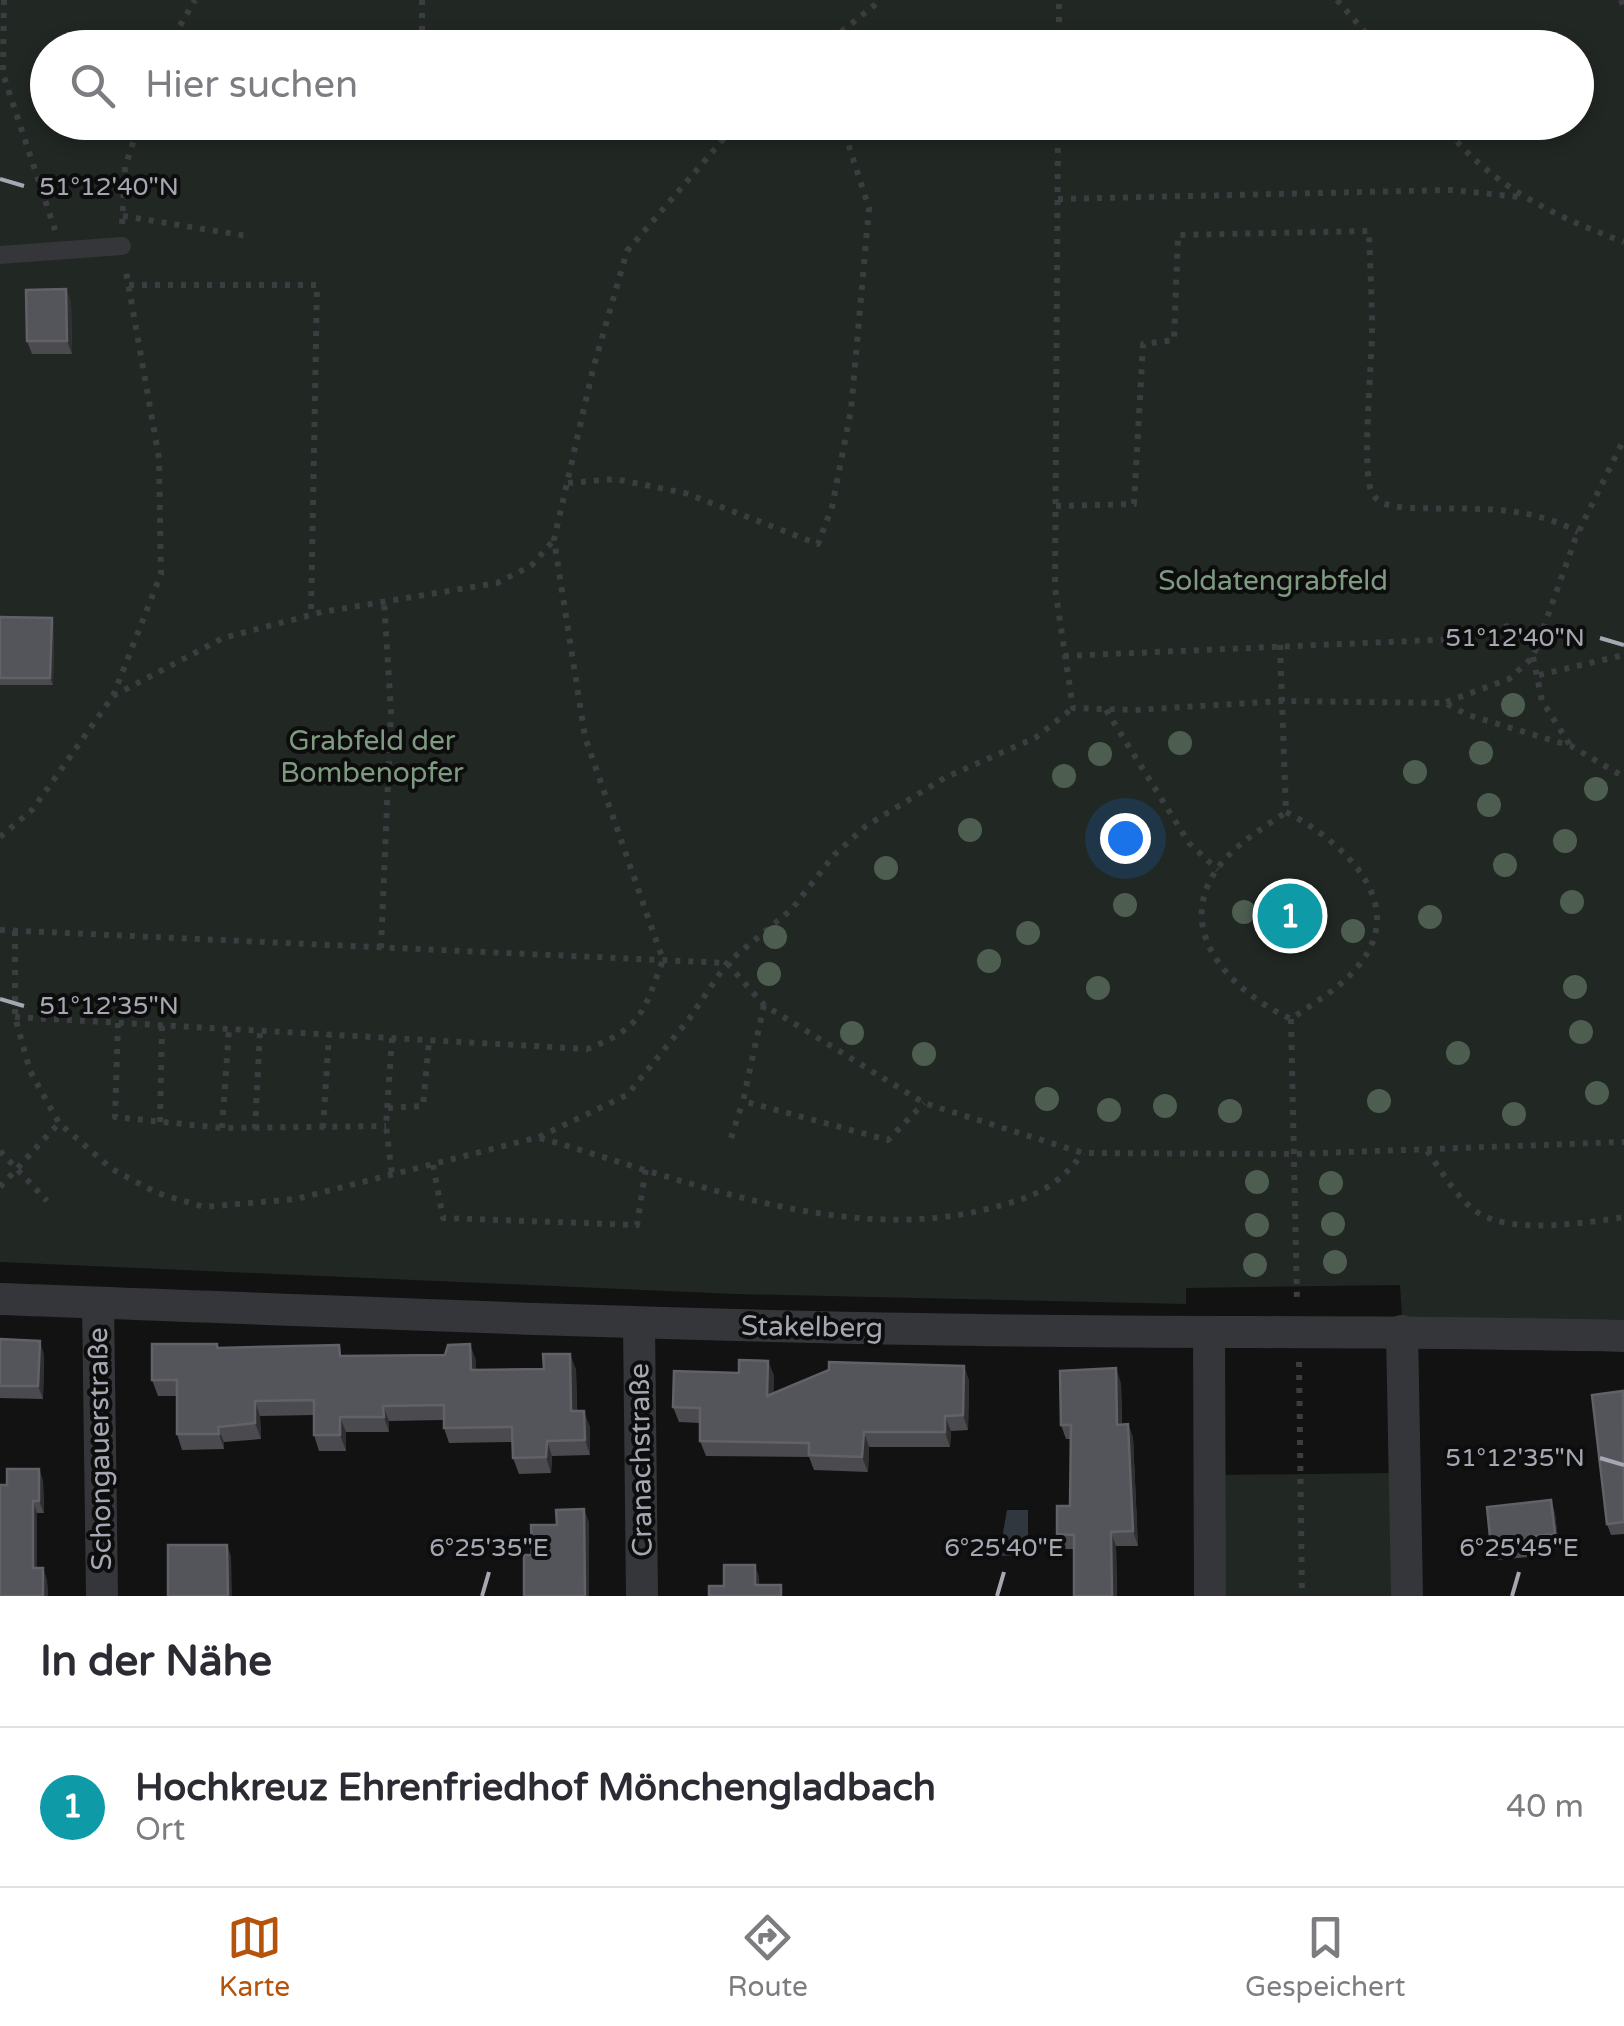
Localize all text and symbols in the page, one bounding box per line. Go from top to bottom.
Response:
search box [30,30,1594,140]
icon: search [65,58,120,113]
text: Hier suchen [145,62,358,108]
text: 51°12'40"N [39,172,179,202]
park label: Soldatengrabfeld [1158,564,1388,598]
text: 51°12'40"N [1445,623,1585,653]
park label: Grabfeld der Bombenopfer [280,724,464,790]
your location [1100,813,1151,864]
pin: 1 [1258,878,1322,954]
text: 51°12'35"N [39,991,179,1021]
street label: Stakelberg [741,1309,883,1345]
street label: Schongauerstraße [81,1327,119,1571]
street label: Cranachstraße [622,1363,660,1557]
text: 51°12'35"N [1445,1443,1585,1473]
text: 6°25'35"E [429,1533,549,1563]
text: 6°25'40"E [944,1533,1064,1563]
text: 6°25'45"E [1459,1533,1579,1563]
text: In der Nähe [40,1636,272,1687]
text: Hochkreuz Ehrenfriedhof Mönchengladbach [135,1765,936,1811]
text: 1 [62,1788,83,1826]
text: 40 m [1506,1788,1584,1826]
text: Ort [135,1811,185,1849]
tab: Karte [219,1910,290,2004]
tab: Route [727,1910,808,2004]
tab: Gespeichert [1245,1910,1405,2004]

